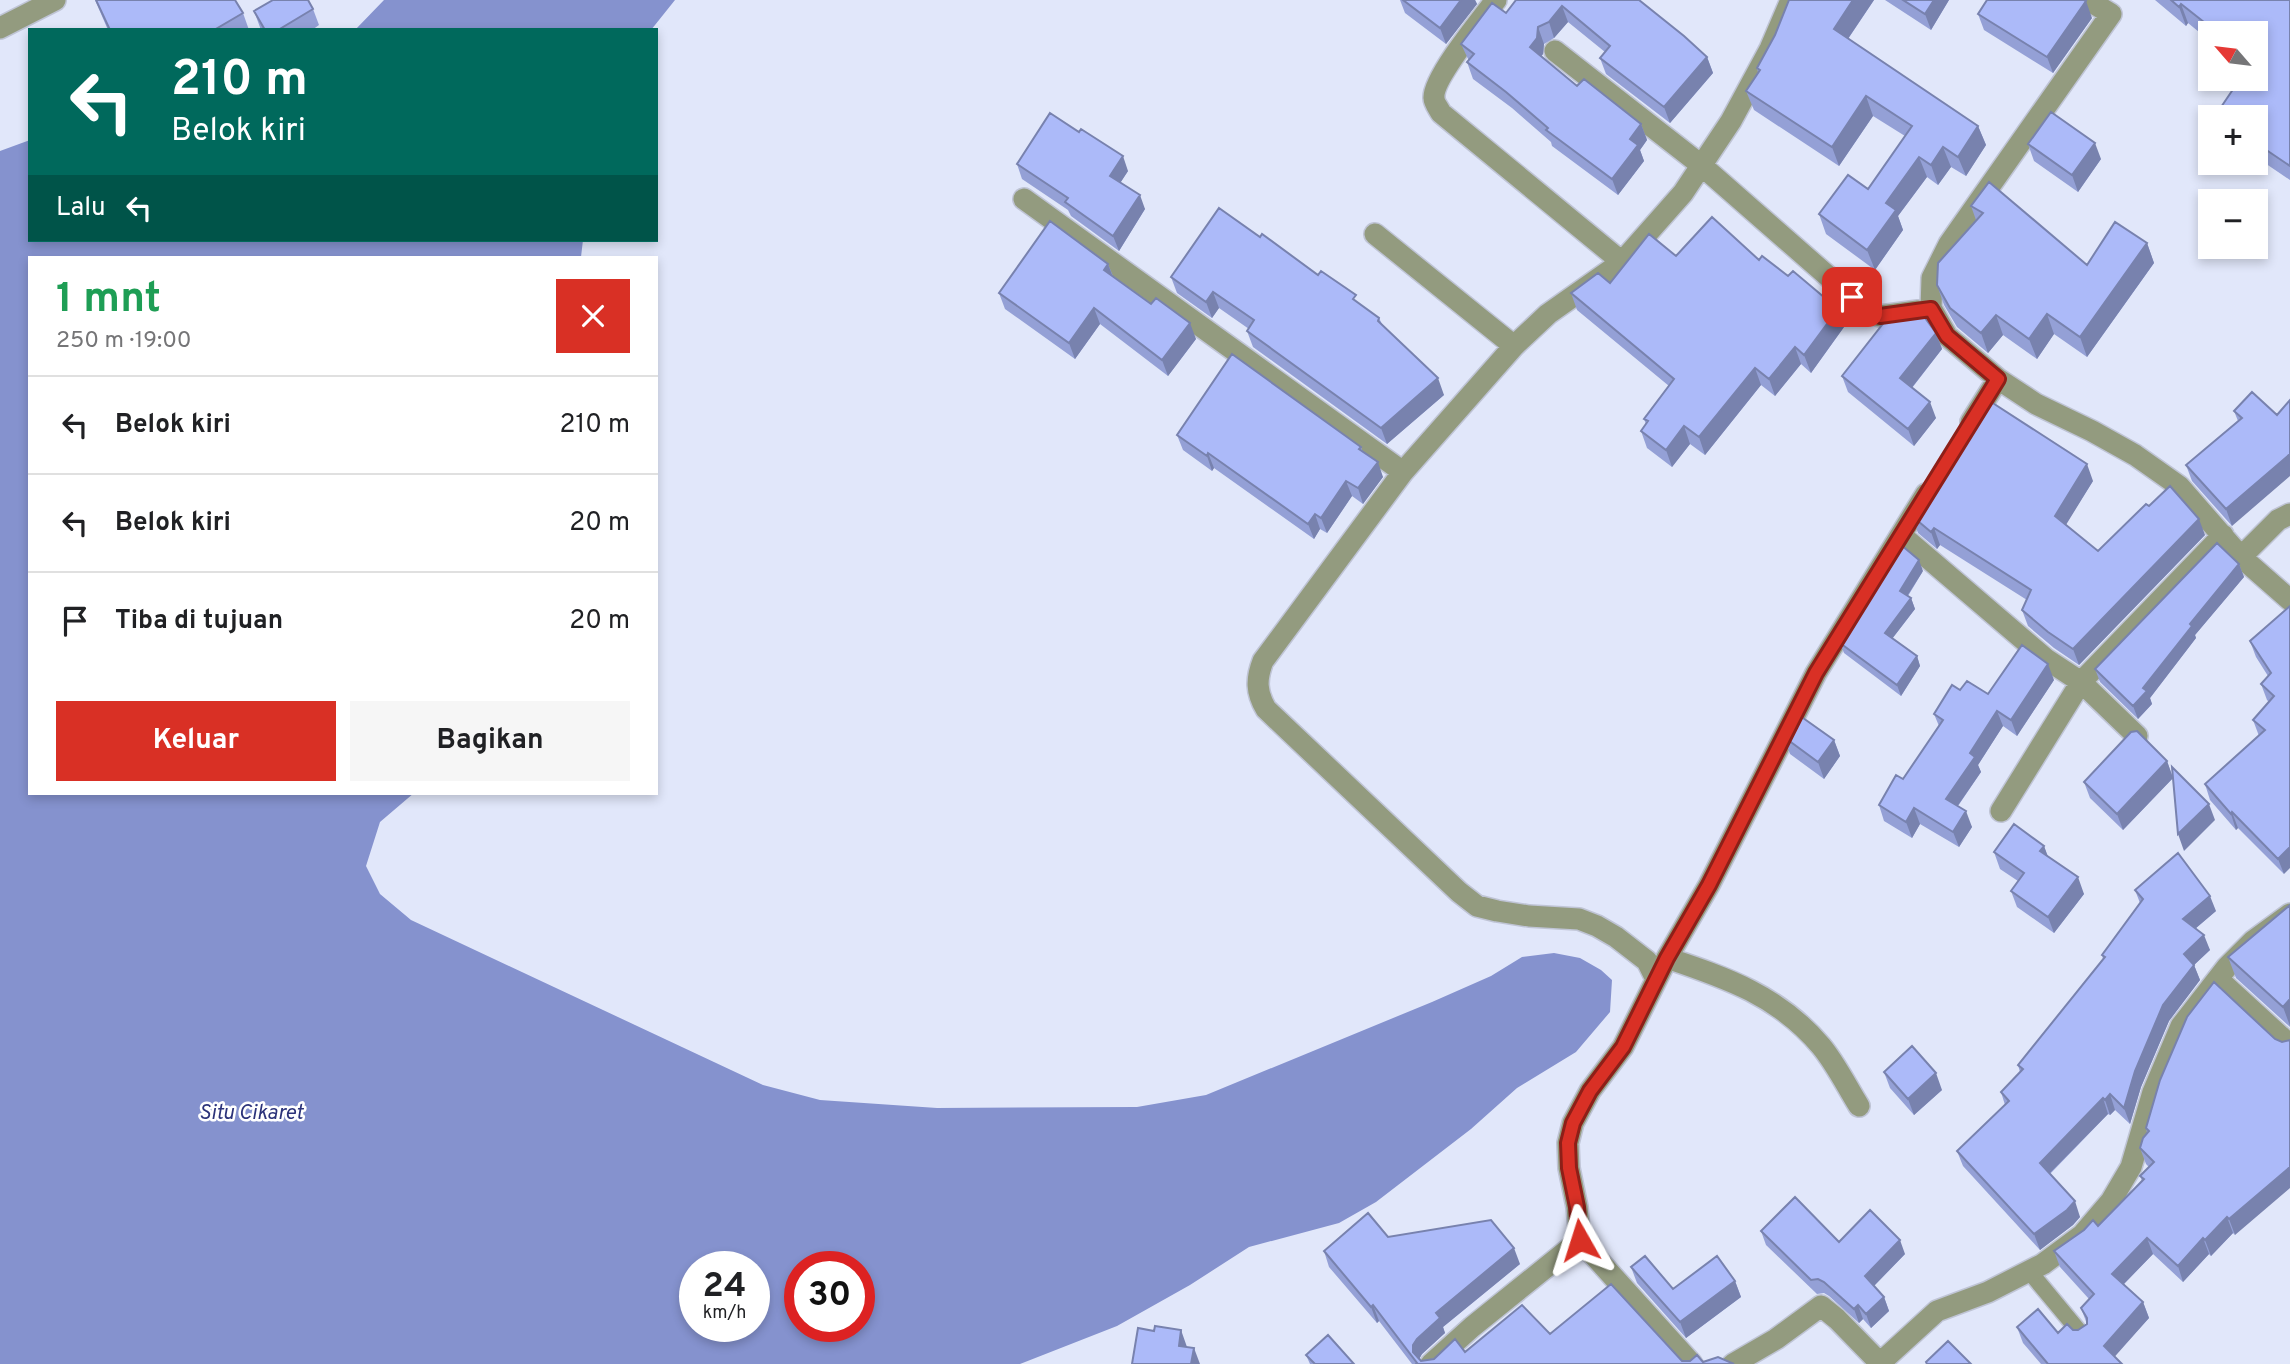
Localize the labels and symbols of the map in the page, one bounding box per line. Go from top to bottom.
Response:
north arrow [2198,21,2268,91]
pin [1822,267,1882,327]
water label: Situ Cikaret [199,1100,305,1127]
position arrow [1543,1203,1617,1277]
speed limit sign: 30 [784,1251,875,1342]

